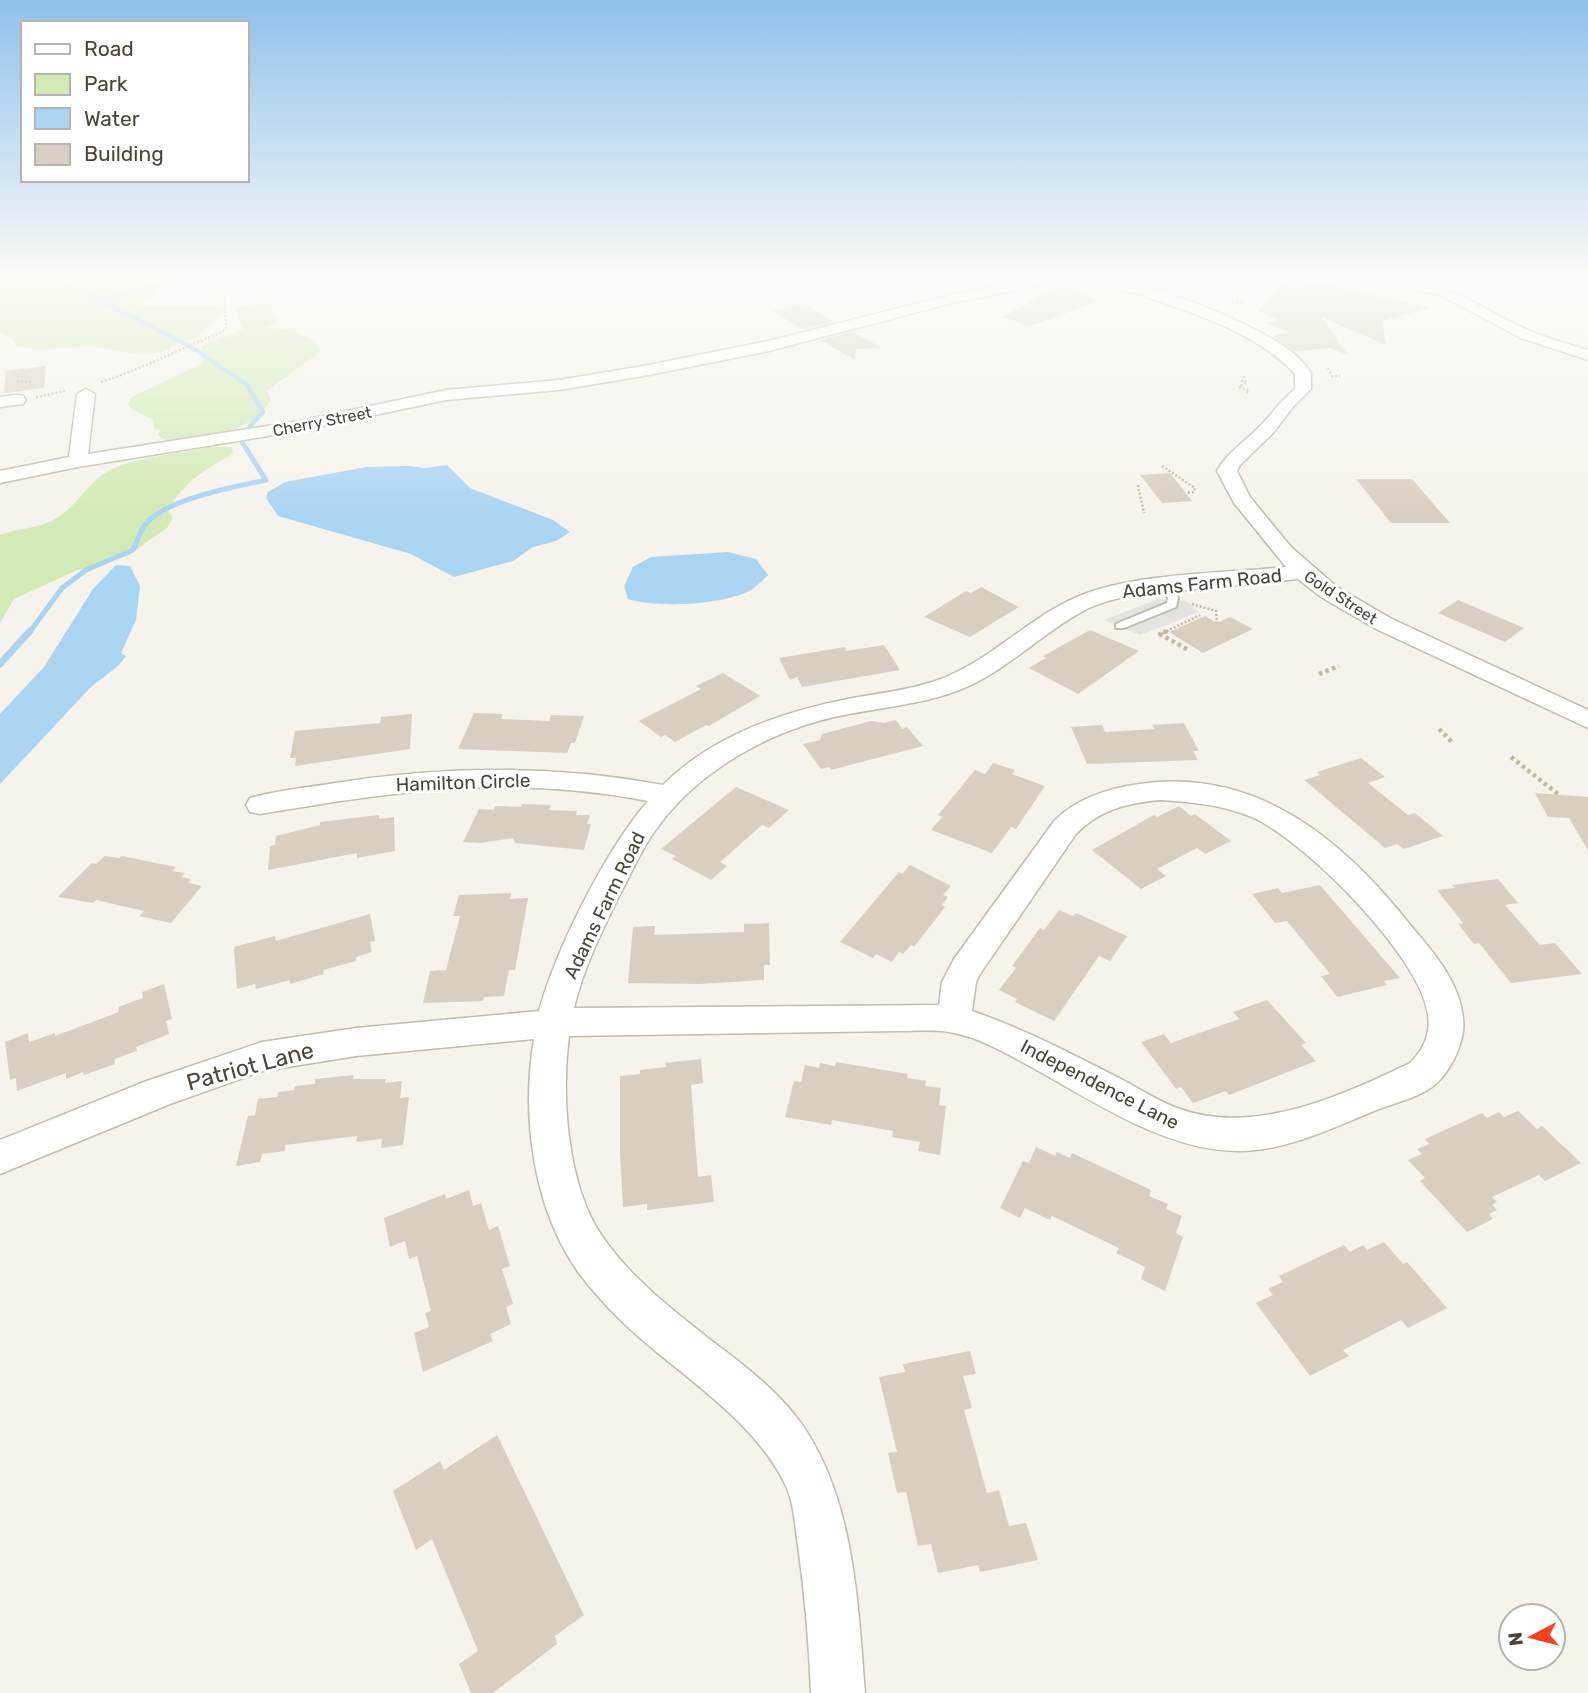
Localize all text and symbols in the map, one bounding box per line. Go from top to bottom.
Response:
legend [21,21,248,182]
text: Road [84,36,134,61]
text: Park [84,71,128,96]
text: Water [84,106,140,131]
text: Building [84,141,164,166]
street label: Cherry Street [271,403,373,440]
street label: Adams Farm Road [1121,564,1283,603]
street label: Gold Street [1300,567,1381,628]
street label: Hamilton Circle [395,769,531,796]
street label: Adams Farm Road [559,828,650,982]
street label: Independence Lane [1017,1035,1183,1134]
street label: Patriot Lane [183,1036,317,1096]
north arrow [1497,1602,1567,1672]
text: N [1503,1631,1528,1647]

